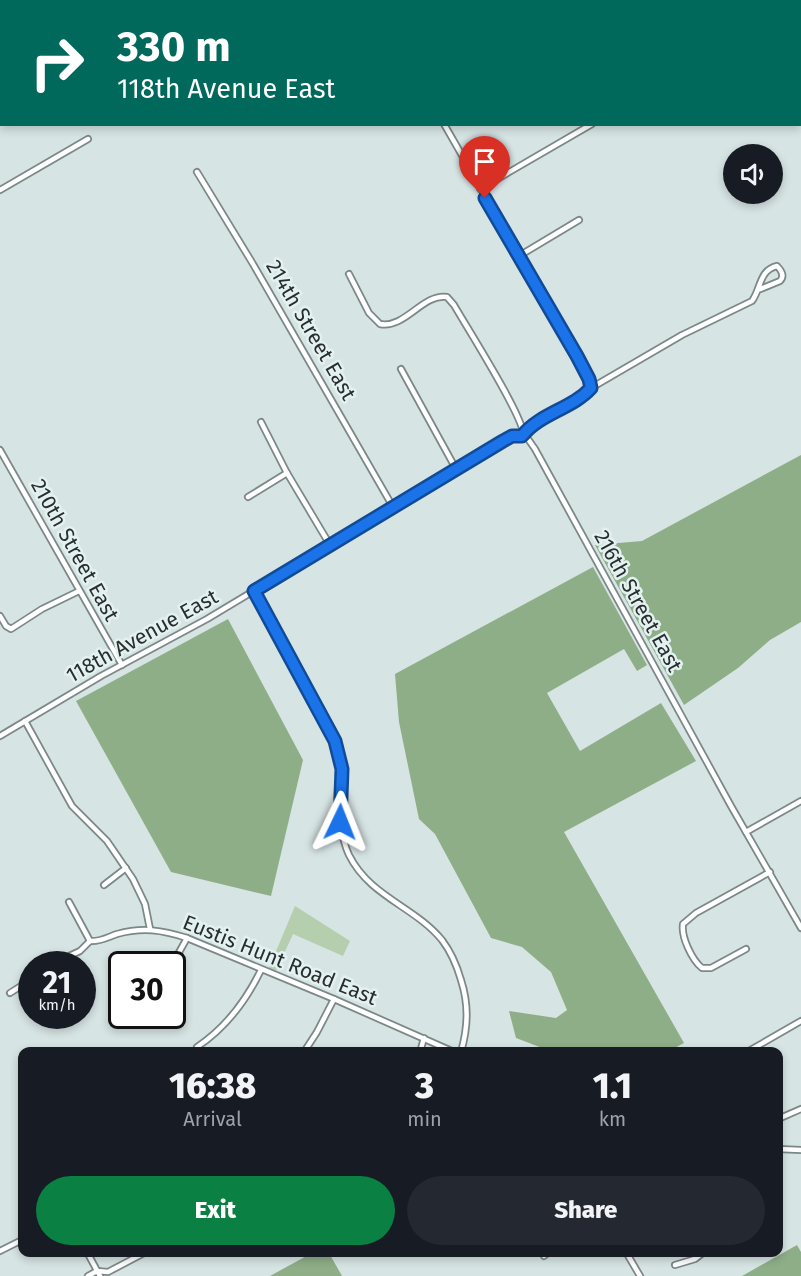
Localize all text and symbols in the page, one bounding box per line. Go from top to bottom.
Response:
text: 330 m [117,22,231,72]
icon: right [18,24,96,102]
text: 118th Avenue East [117,73,335,105]
pin [459,136,510,198]
map controls [723,144,783,204]
button: sound [723,144,783,204]
icon: arrive [468,145,501,178]
street label: 214th Street East [260,255,362,405]
street label: 210th Street East [25,474,125,626]
street label: 216th Street East [588,526,688,677]
street label: 118th Avenue East [61,583,223,689]
position arrow [308,790,372,854]
street label: Eustis Hunt Road East [179,909,381,1011]
speed limit sign: 30 [108,951,186,1029]
text: 21 [43,965,71,1001]
text: km/h [38,996,76,1014]
text: 16:38 [169,1064,256,1108]
text: 3 [415,1064,434,1108]
text: 1.1 [593,1064,632,1108]
text: Arrival [183,1107,242,1131]
text: min [407,1107,442,1131]
text: km [599,1107,626,1131]
button: Exit [36,1176,395,1245]
button: Share [407,1176,765,1245]

